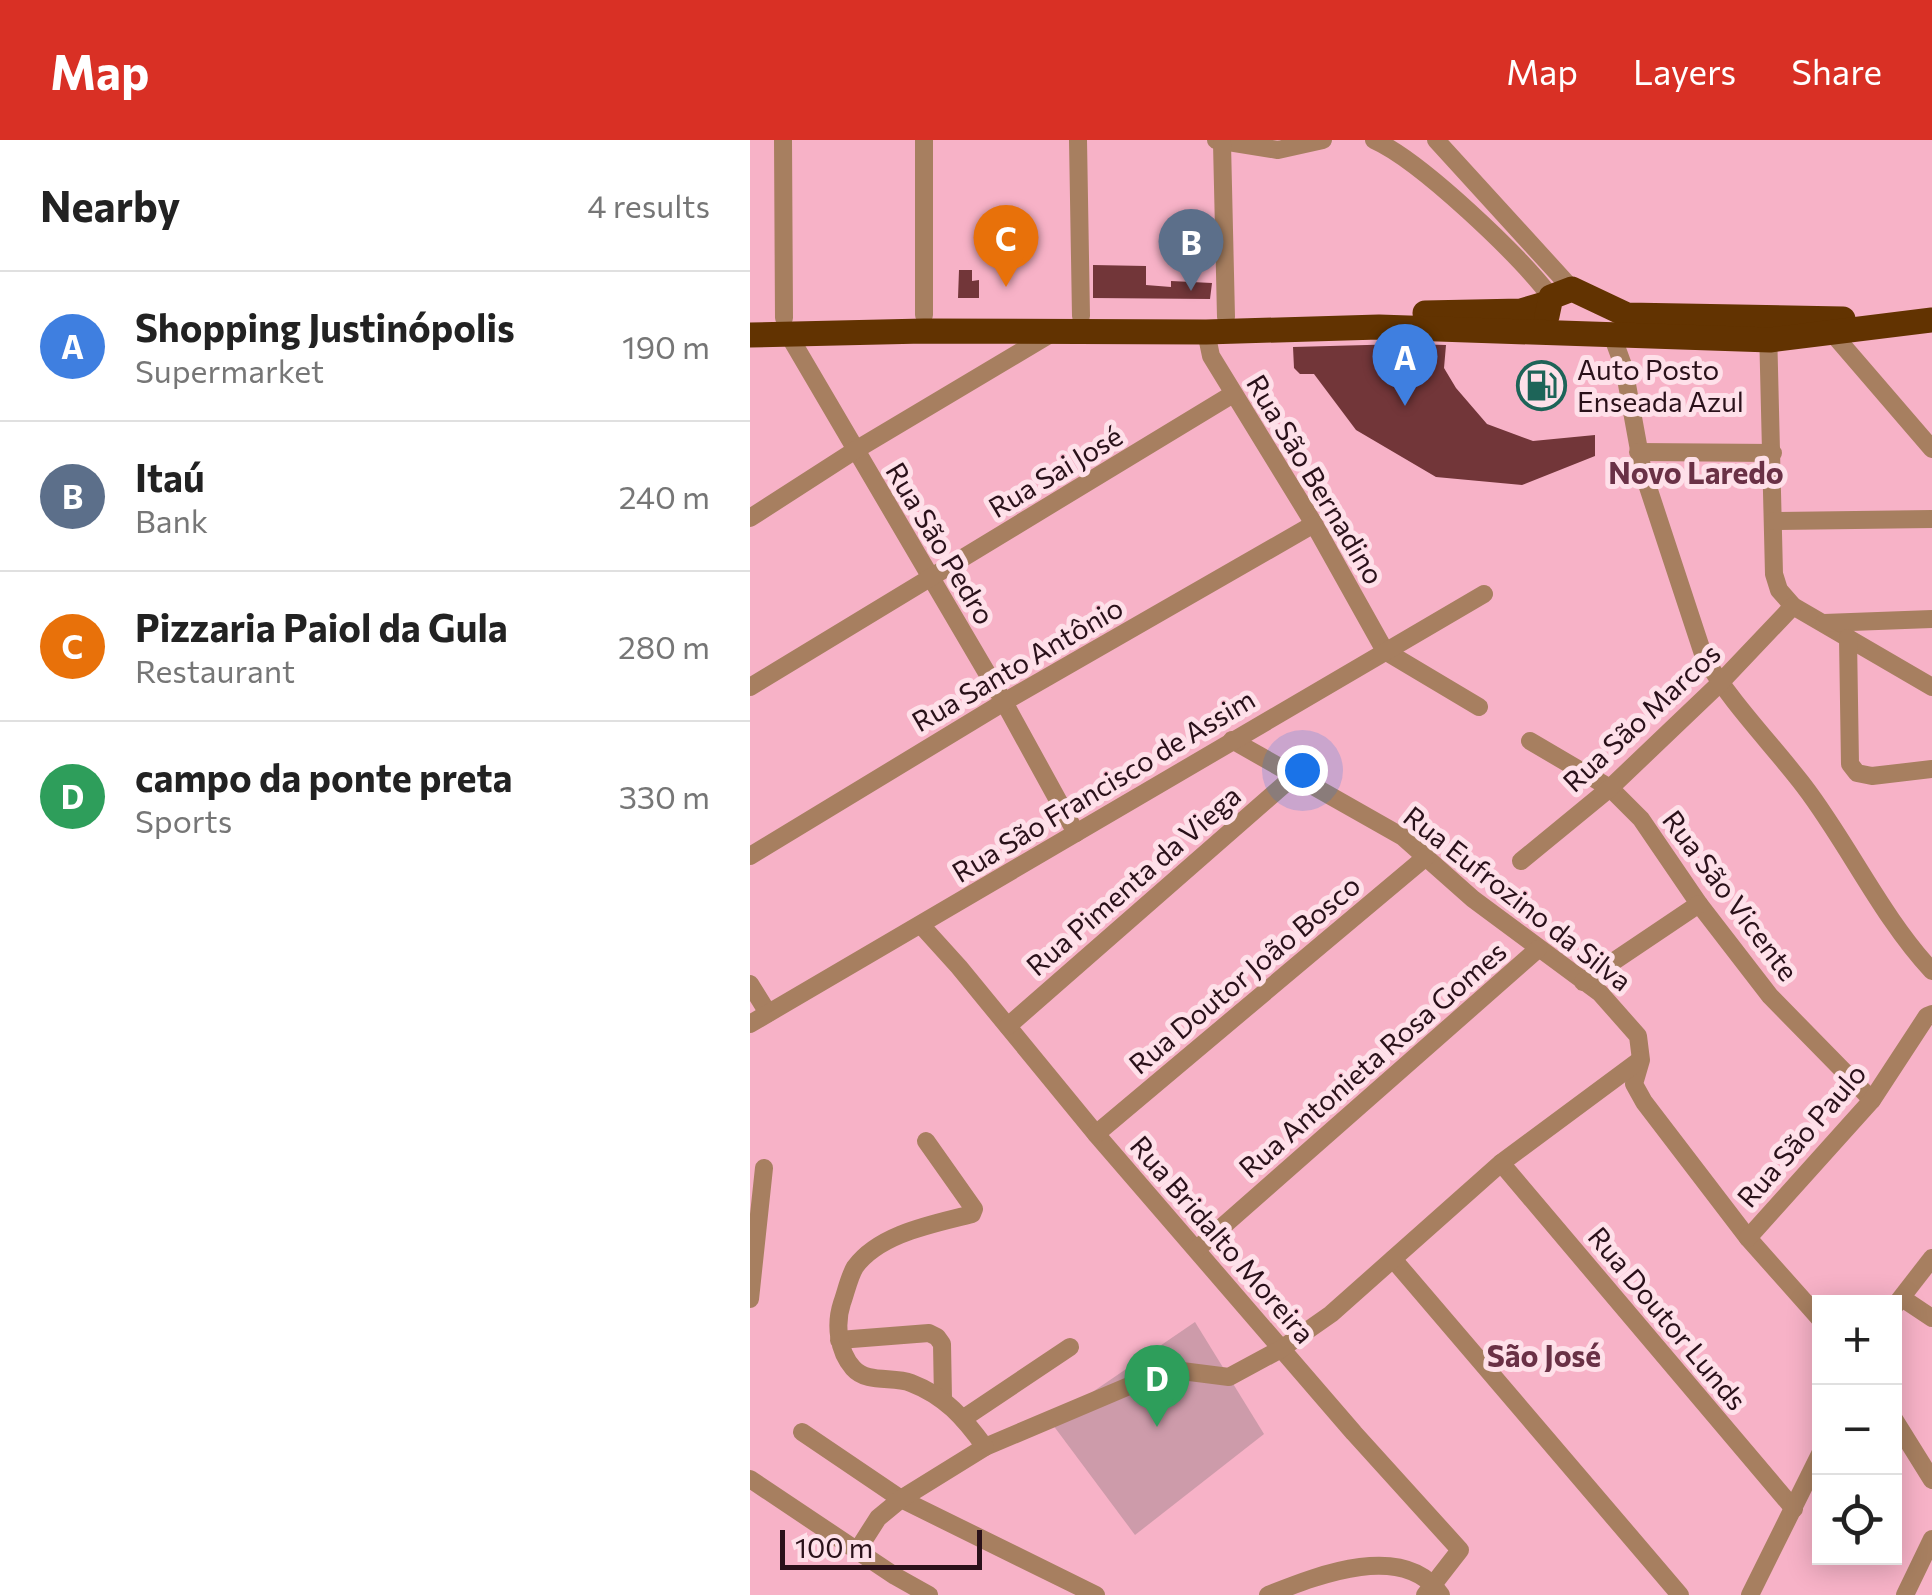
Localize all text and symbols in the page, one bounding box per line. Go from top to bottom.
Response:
text: Map [50,41,149,100]
text: Map [1506,49,1578,92]
text: Layers [1633,49,1736,92]
text: Share [1791,49,1882,92]
text: Nearby [40,179,180,231]
text: 4 results [587,185,710,225]
pin: C [974,204,1038,287]
pin: B [1158,208,1224,291]
text: Shopping Justinópolis [135,303,515,350]
pin: A [1372,324,1438,406]
text: A [61,326,84,366]
text: 190 m [622,326,710,366]
text: Supermarket [135,350,324,390]
place label: Auto Posto Enseada Azul [1577,352,1744,418]
fuel station icon: Auto Posto Enseada Azul [1516,359,1568,411]
street label: Rua São Bernadino [1240,368,1392,590]
street label: Rua Sai José [982,418,1128,524]
text: Itaú [135,453,205,500]
district label: Novo Laredo [1608,453,1784,490]
street label: Rua São Pedro [879,456,1003,630]
text: B [62,476,83,516]
text: 240 m [619,476,710,516]
text: Bank [135,500,208,540]
street label: Rua Santo Antônio [905,590,1129,738]
text: Pizzaria Paiol da Gula [135,603,508,650]
text: C [62,626,83,666]
text: 280 m [618,626,710,666]
street label: Rua São Marcos [1555,636,1727,798]
text: Restaurant [135,650,295,690]
street label: Rua São Francisco de Assim [946,681,1260,889]
your location [1277,745,1328,796]
text: campo da ponte preta [135,753,513,800]
text: D [61,776,84,816]
text: 330 m [619,776,710,816]
street label: Rua Pimenta da Viega [1019,778,1247,982]
street label: Rua Eufrozino da Silva [1397,798,1639,998]
text: Sports [135,800,232,840]
street label: Rua São Vicente [1656,803,1806,987]
street label: Rua Doutor João Bosco [1122,867,1366,1081]
street label: Rua Antonieta Rosa Gomes [1231,934,1513,1184]
street label: Rua São Paulo [1729,1056,1873,1214]
street label: Rua Bridalto Moreira [1124,1128,1322,1350]
street label: Rua Doutor Lunds [1582,1220,1754,1416]
map controls [1812,1295,1902,1565]
button: + [1812,1295,1902,1385]
district label: São José [1487,1336,1601,1373]
pin: D [1124,1344,1190,1427]
button: − [1812,1385,1902,1475]
button: locate [1812,1475,1902,1565]
scale bar [780,1525,982,1570]
text: 100 m [795,1530,873,1564]

